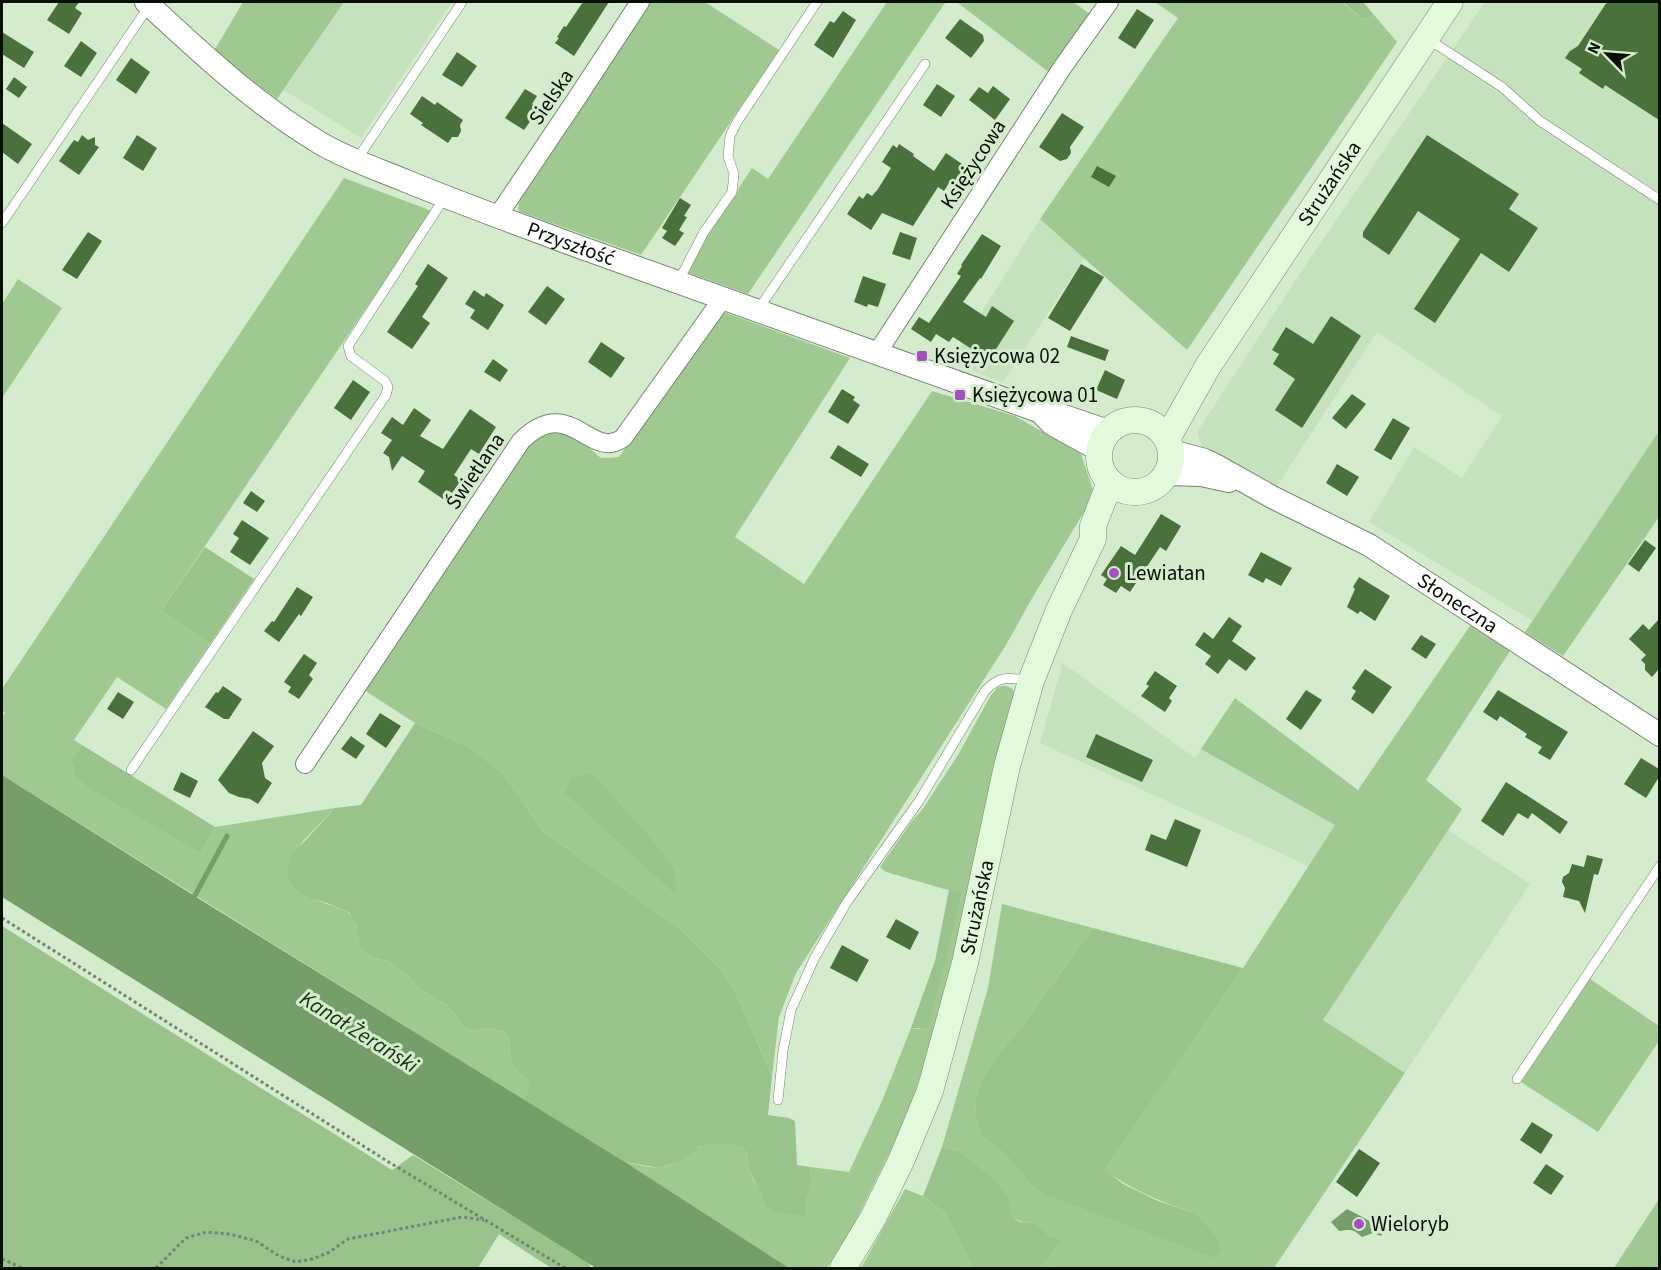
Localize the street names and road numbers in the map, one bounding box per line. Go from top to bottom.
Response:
street label: Sielska [521,63,581,131]
street label: Księżycowa [933,113,1013,215]
street label: Strużańska [1290,135,1369,232]
street label: Przyszłość [523,214,619,273]
street label: Świetlana [438,427,512,515]
street label: Słoneczna [1411,565,1504,641]
street label: Strużańska [952,857,1002,958]

